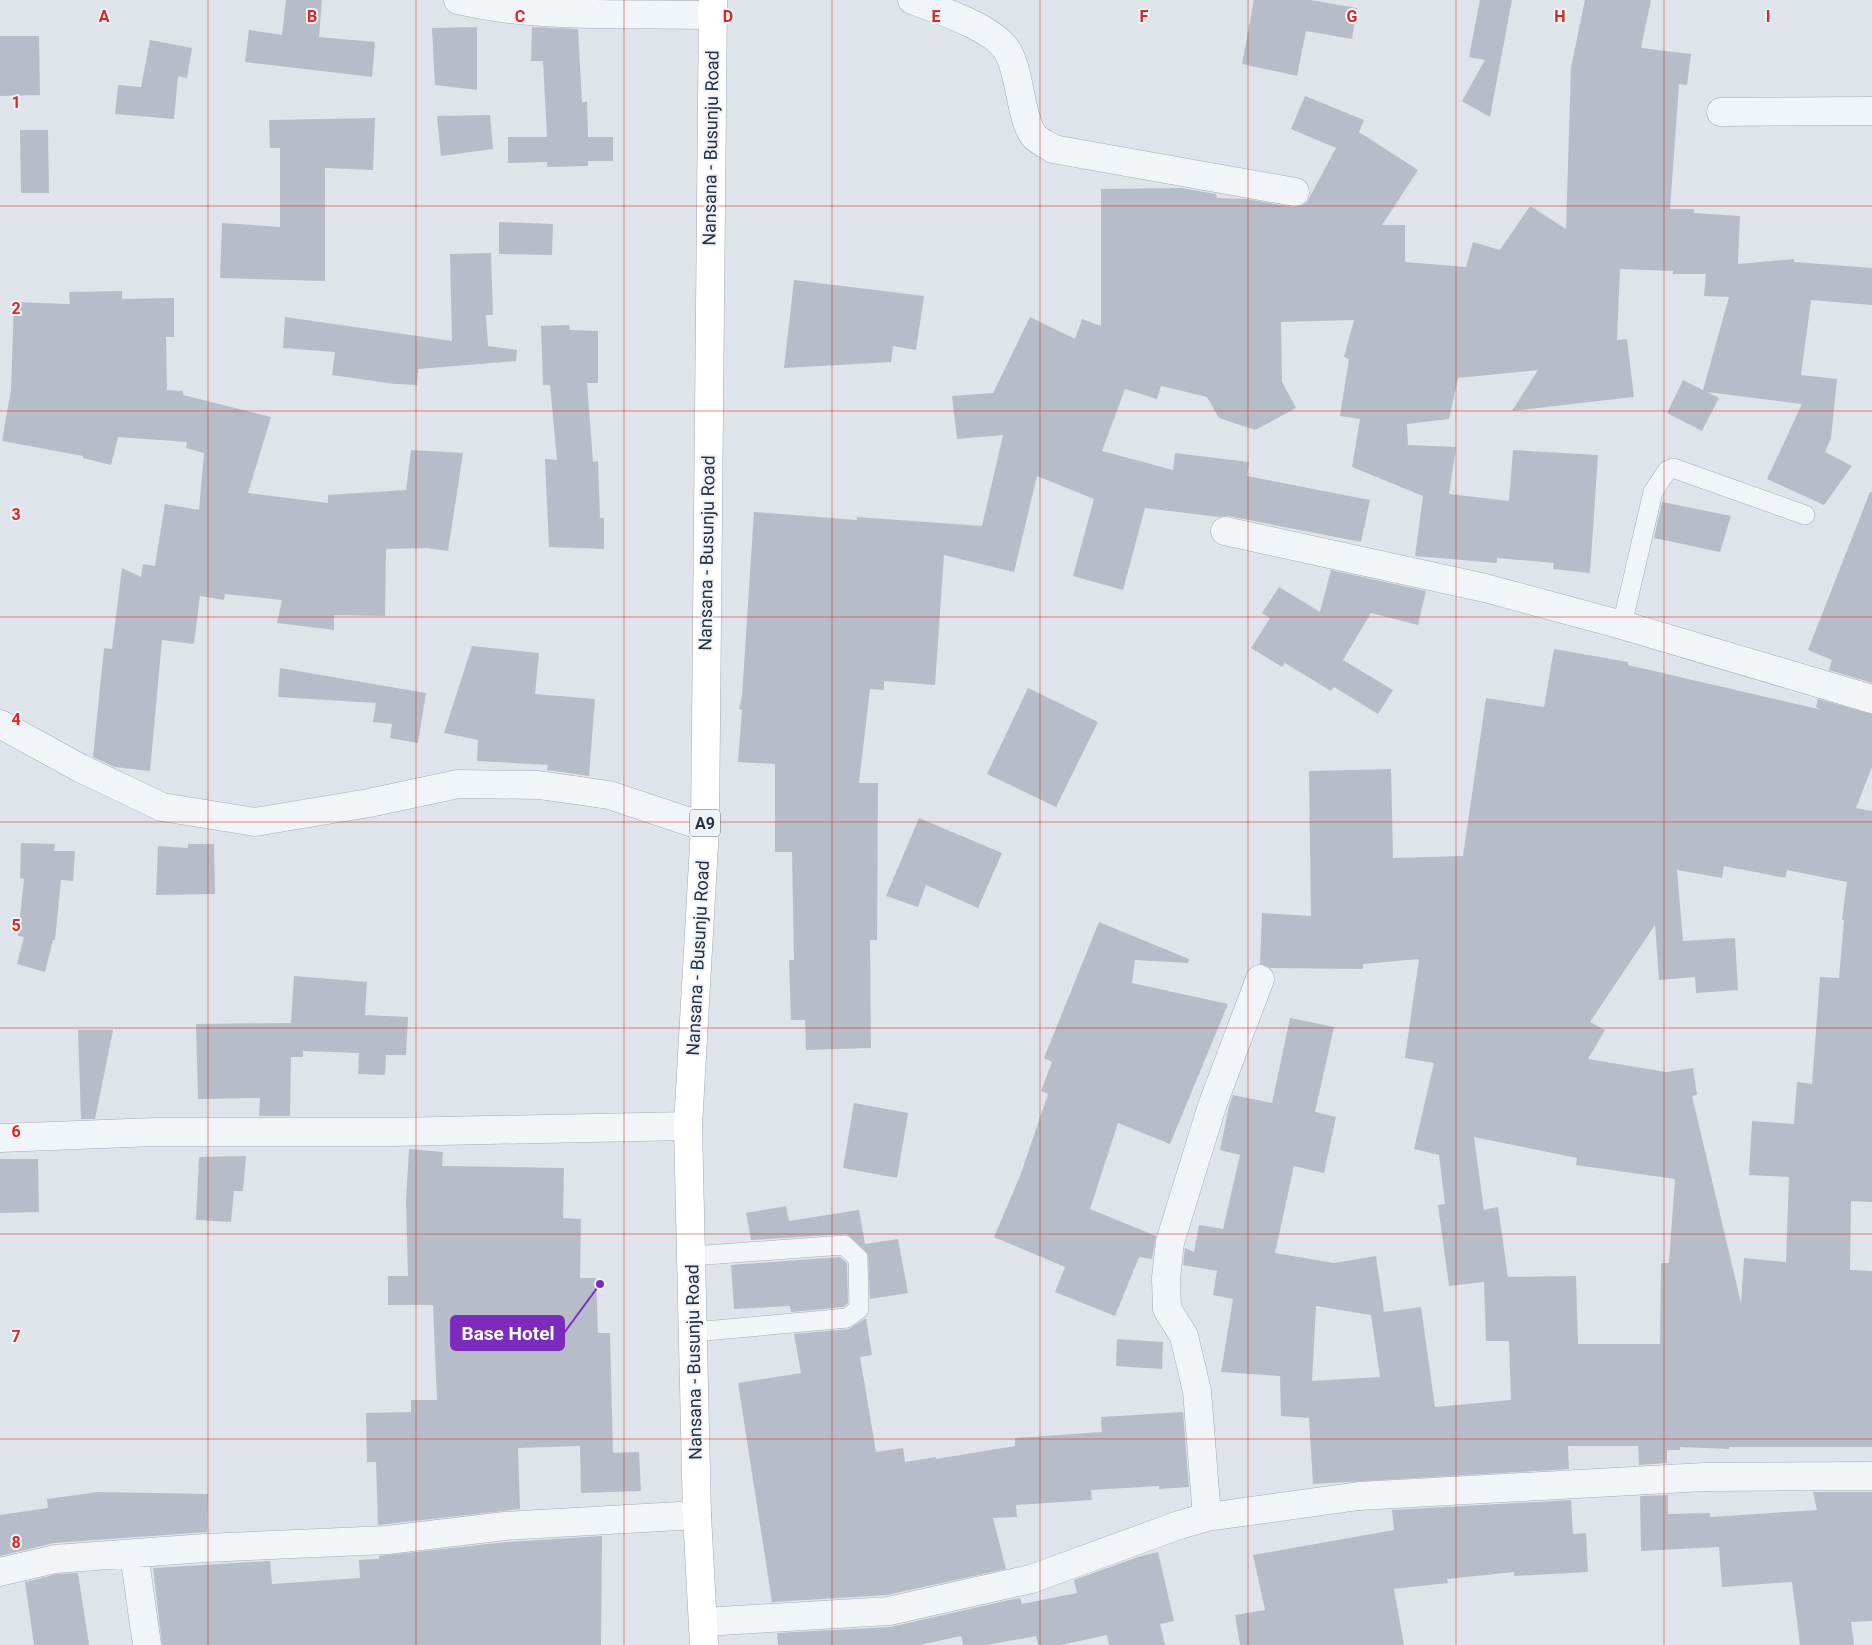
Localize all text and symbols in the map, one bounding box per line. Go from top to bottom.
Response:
text: A [99,7,110,26]
text: B [307,7,317,26]
text: C [515,7,525,26]
text: D [723,7,733,26]
text: E [932,7,941,26]
text: F [1140,7,1149,26]
text: G [1347,7,1358,26]
text: H [1554,7,1566,26]
text: I [1766,7,1770,26]
street label: Nansana - Busunju Road [698,50,723,246]
text: 1 [11,93,21,112]
text: 2 [11,299,21,318]
street label: Nansana - Busunju Road [694,455,719,651]
text: 3 [11,505,21,524]
text: 4 [11,710,21,729]
road number: A9 [690,810,720,836]
street label: Nansana - Busunju Road [682,860,713,1056]
text: 5 [11,916,21,935]
text: 6 [11,1122,21,1141]
street label: Nansana - Busunju Road [681,1264,706,1460]
callout: Base Hotel [451,1316,564,1350]
text: Base Hotel [462,1322,554,1345]
text: 7 [11,1327,21,1346]
text: 8 [11,1533,21,1552]

